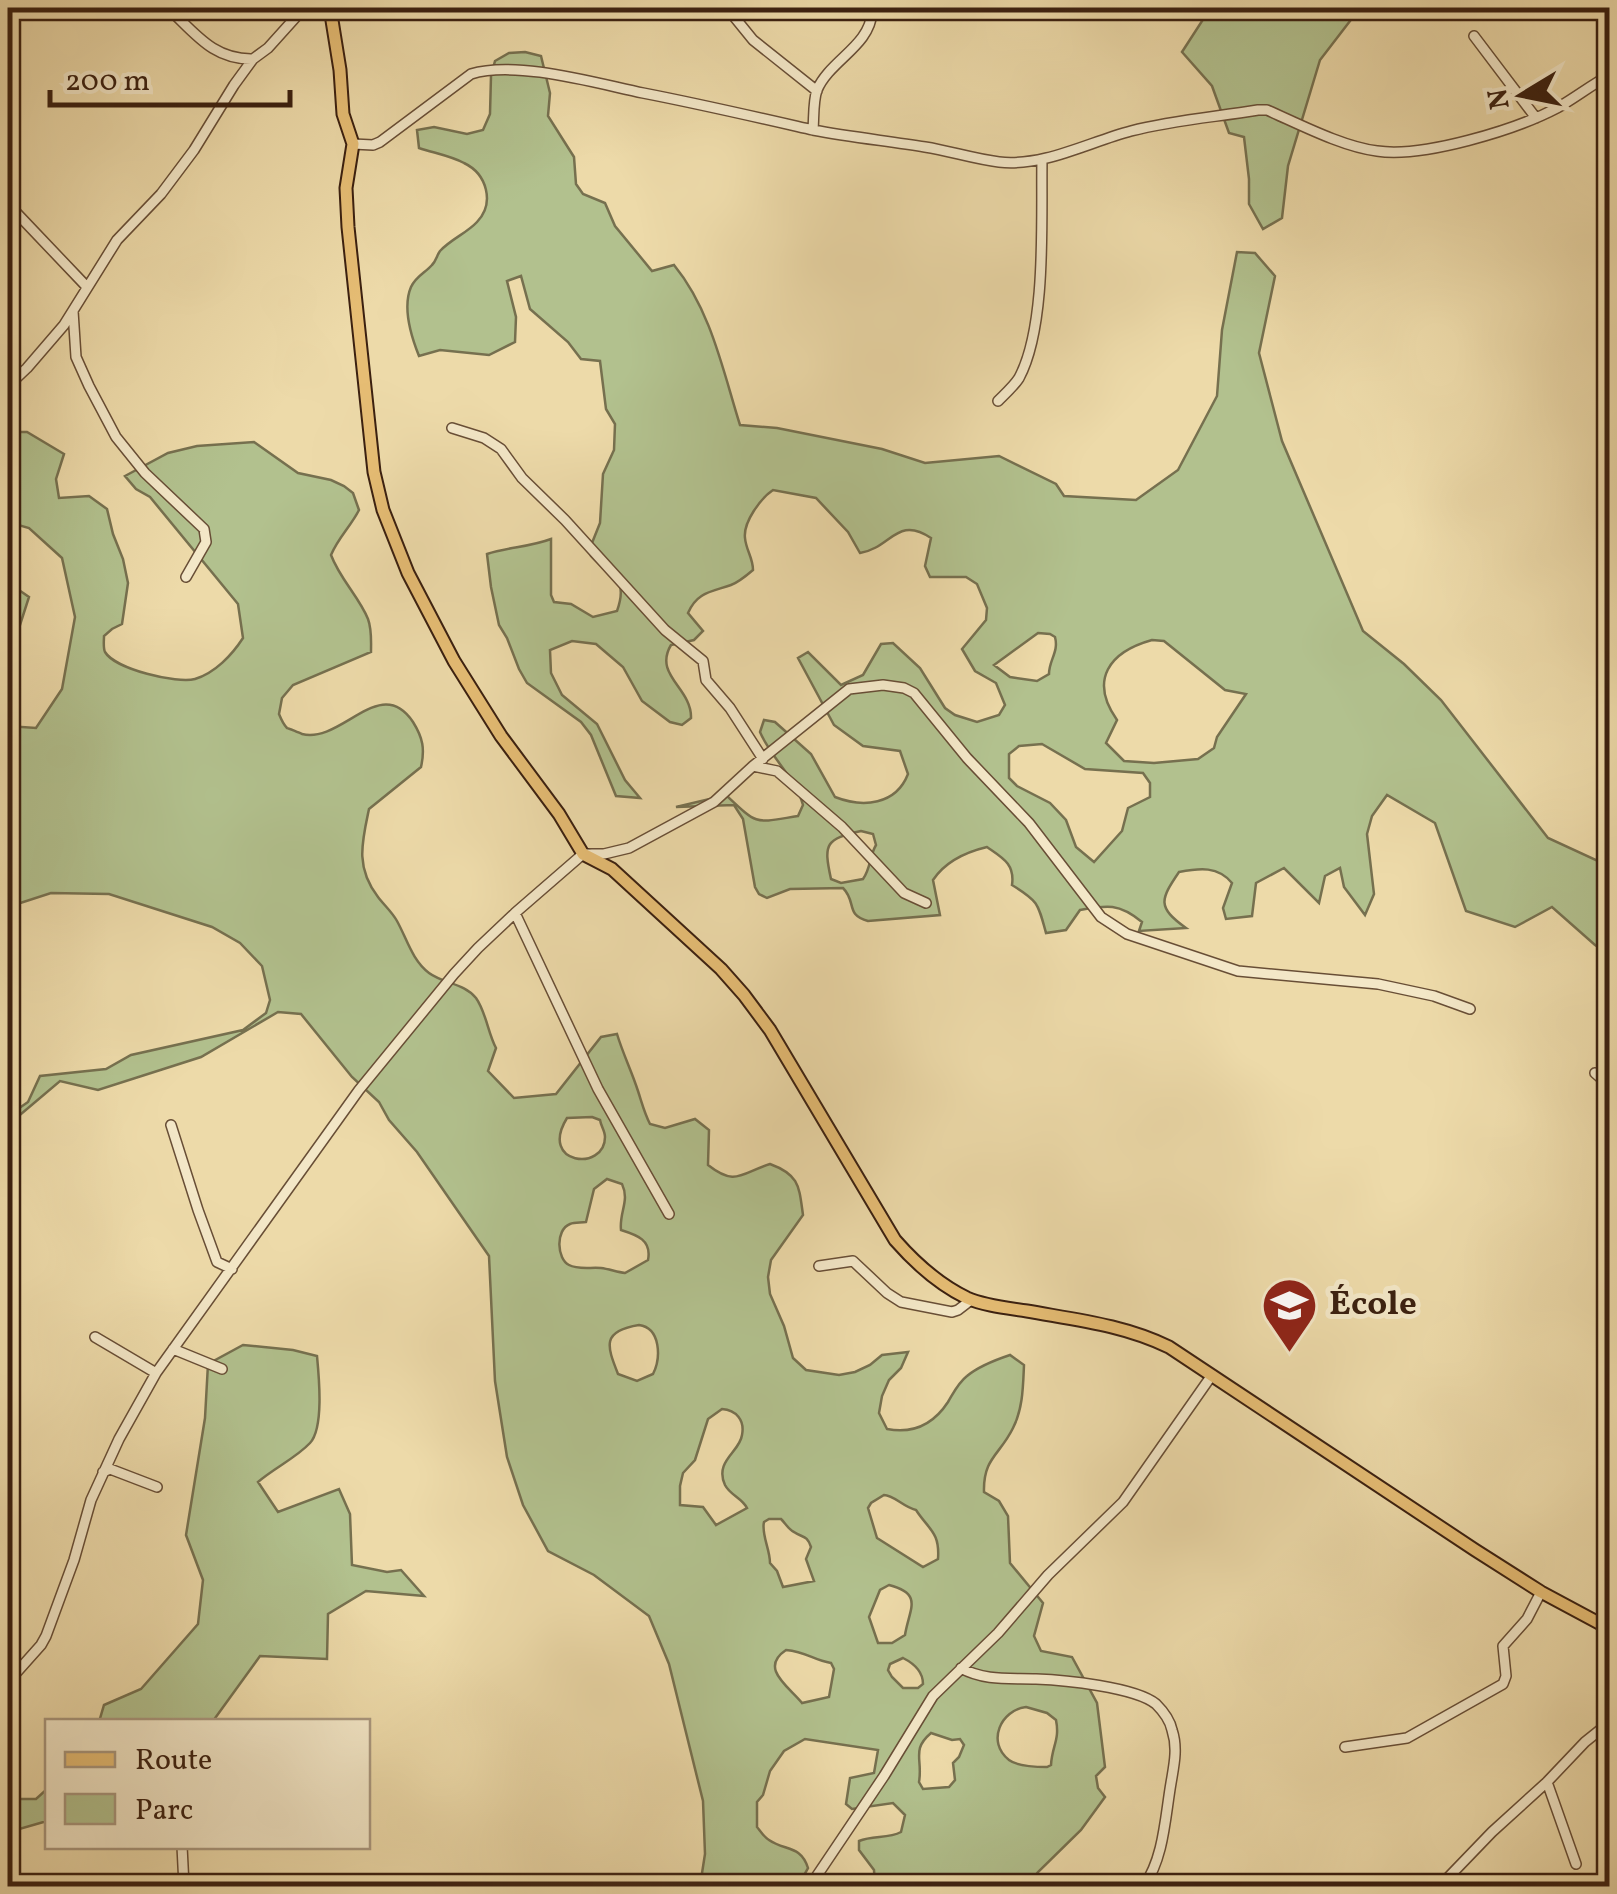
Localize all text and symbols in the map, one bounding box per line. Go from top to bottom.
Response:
scale bar [50,45,290,107]
north arrow [1472,45,1572,145]
text: 200 m [65,61,150,103]
text: N [1479,86,1521,112]
school or university icon: École [1260,1275,1320,1354]
place label: École [1329,1281,1417,1329]
legend [45,1719,370,1849]
text: Route [135,1740,212,1782]
text: Parc [135,1790,193,1832]

